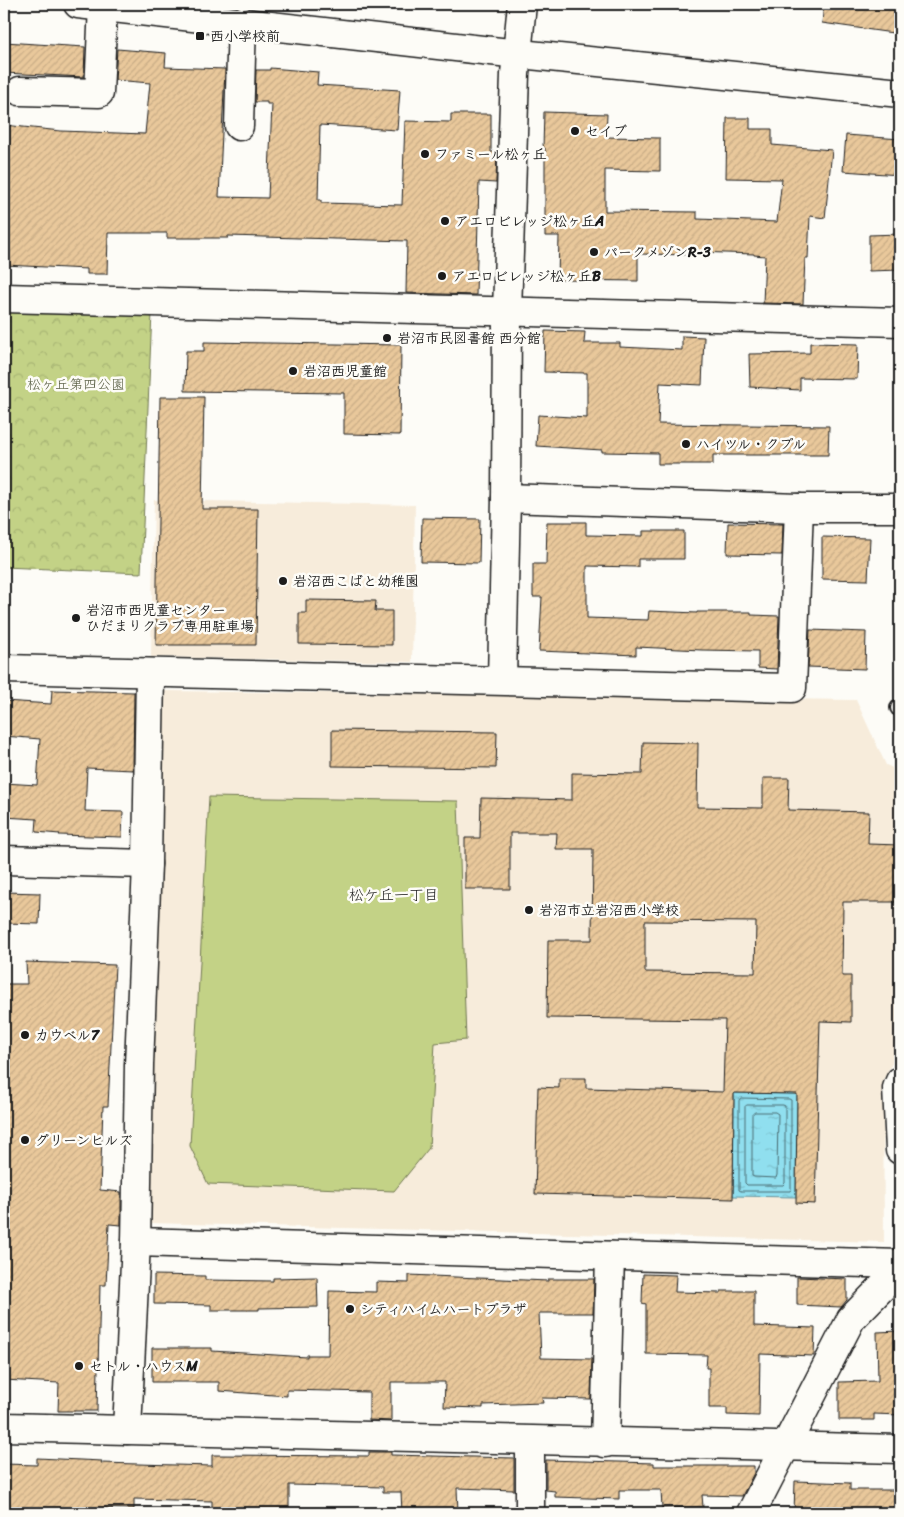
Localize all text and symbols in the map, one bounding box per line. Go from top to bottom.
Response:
place label: 西小学校前 [210,24,280,49]
marker: 西小学校前 [194,30,206,42]
place label: セイブ [585,119,627,144]
marker: セイブ [569,125,581,137]
place label: ファミール松ヶ丘 [435,142,546,167]
marker: ファミール松ヶ丘 [419,148,431,160]
place label: アエロビレッジ松ヶ丘A [455,209,604,234]
marker: アエロビレッジ松ヶ丘A [439,215,451,227]
place label: パークメゾンR-3 [604,240,711,265]
marker: パークメゾンR-3 [588,246,600,258]
place label: アエロビレッジ松ヶ丘B [452,264,601,289]
marker: アエロビレッジ松ヶ丘B [436,270,448,282]
place label: 岩沼市民図書館 西分館 [397,326,541,351]
marker: 岩沼市民図書館 西分館 [381,332,393,344]
place label: 岩沼西児童館 [303,359,387,384]
marker: 岩沼西児童館 [287,365,299,377]
park label: 松ヶ丘第四公園 [27,372,125,397]
place label: ハイツル・クプル [696,432,806,457]
marker: ハイツル・クプル [680,438,692,450]
place label: 岩沼西こばと幼稚園 [293,569,419,594]
marker: 岩沼西こばと幼稚園 [277,575,289,587]
place label: 岩沼市西児童センター ひだまりクラブ専用駐車場 [86,598,254,639]
marker: 岩沼市西児童センター ひだまりクラブ専用駐車場 [70,612,82,624]
district label: 松ケ丘一丁目 [349,882,439,908]
place label: 岩沼市立岩沼西小学校 [539,898,679,923]
marker: 岩沼市立岩沼西小学校 [523,904,535,916]
place label: カウベル7 [35,1023,100,1048]
marker: カウベル7 [19,1029,31,1041]
place label: グリーンヒルズ [35,1128,132,1153]
marker: グリーンヒルズ [19,1134,31,1146]
place label: シティハイムハートプラザ [360,1297,527,1322]
marker: シティハイムハートプラザ [344,1303,356,1315]
place label: セトル・ハウスM [89,1354,198,1379]
marker: セトル・ハウスM [73,1360,85,1372]

